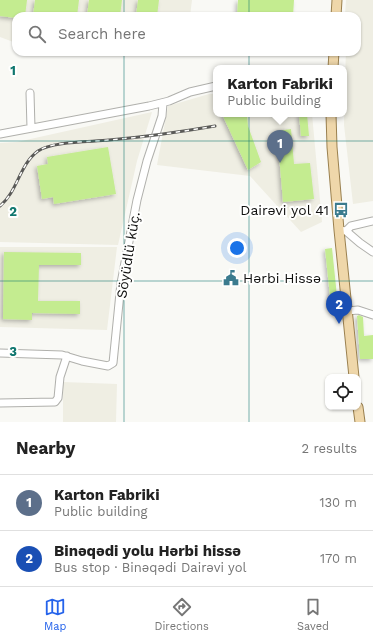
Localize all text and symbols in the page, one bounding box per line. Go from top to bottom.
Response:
search box [12,12,361,56]
icon: search [26,23,48,45]
text: Search here [58,25,146,43]
text: 1 [10,63,16,78]
popup [213,65,347,117]
text: Karton Fabriki [227,75,333,93]
text: Public building [227,93,321,108]
pin: 1 [267,130,293,163]
bus stop icon: Dairəvi yol 41 [332,201,350,219]
place label: Dairəvi yol 41 [240,202,329,218]
text: 2 [9,204,17,219]
street label: Söyüdlü küç. [113,210,143,300]
your location [227,238,247,258]
public building icon: Hərbi Hissə [222,269,240,287]
place label: Hərbi Hissə [243,270,321,286]
pin: 2 [326,291,352,324]
text: 3 [9,344,17,359]
map controls [325,374,361,410]
button: locate [325,374,361,410]
text: Nearby [16,438,75,458]
text: 2 results [302,441,357,456]
text: Karton Fabriki [54,486,160,504]
text: 1 [26,495,32,510]
text: 130 m [319,495,357,510]
text: Public building [54,504,147,519]
text: Binəqədi yolu Hərbi hissə [54,542,241,560]
text: 2 [25,551,33,566]
text: 170 m [320,551,357,566]
text: Bus stop · Binəqədi Dairəvi yol [54,560,247,575]
tab: Map [44,596,66,633]
tab: Directions [155,596,209,633]
tab: Saved [297,596,329,633]

